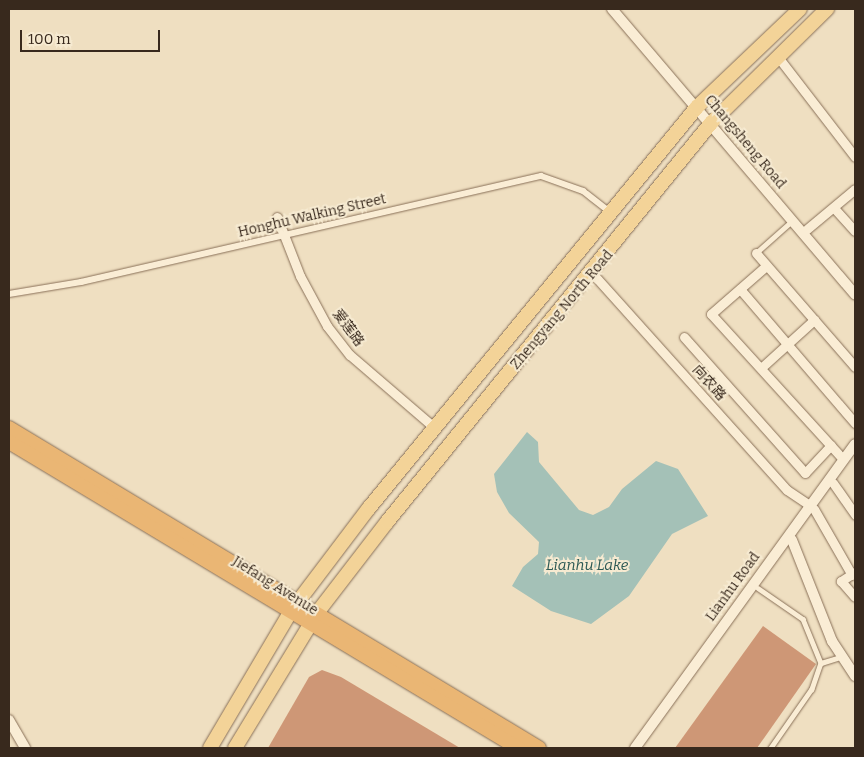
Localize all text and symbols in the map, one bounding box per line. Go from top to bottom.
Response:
scale bar [22,20,162,52]
text: 100 m [28,30,71,48]
street label: Changsheng Road [701,92,789,192]
street label: Honghu Walking Street [236,191,388,241]
street label: Zhengyang North Road [507,247,617,373]
street label: 爱莲路 [329,306,367,350]
street label: 向农路 [689,362,729,404]
street label: Lianhu Road [702,549,764,625]
street label: Jiefang Avenue [229,553,321,619]
water label: Lianhu Lake [546,557,628,575]

